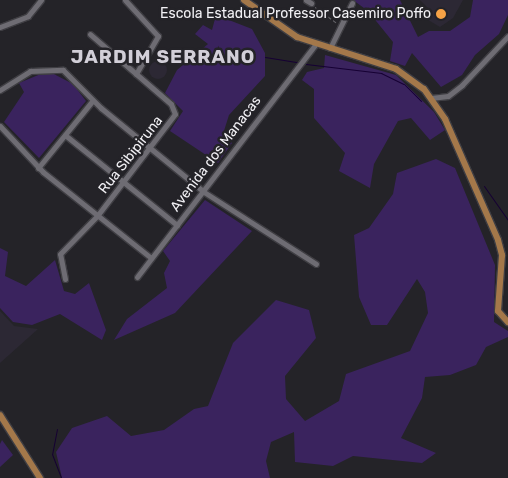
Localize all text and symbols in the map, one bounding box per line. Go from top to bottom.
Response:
place label: Escola Estadual Professor Casemiro Poffo [160,6,431,22]
marker: Escola Estadual Professor Casemiro Poffo [435,8,447,20]
district label: JARDIM SERRANO [69,46,257,68]
street label: Avenida dos Manacas [167,93,265,215]
street label: Rua Sibipiruna [95,113,167,197]

